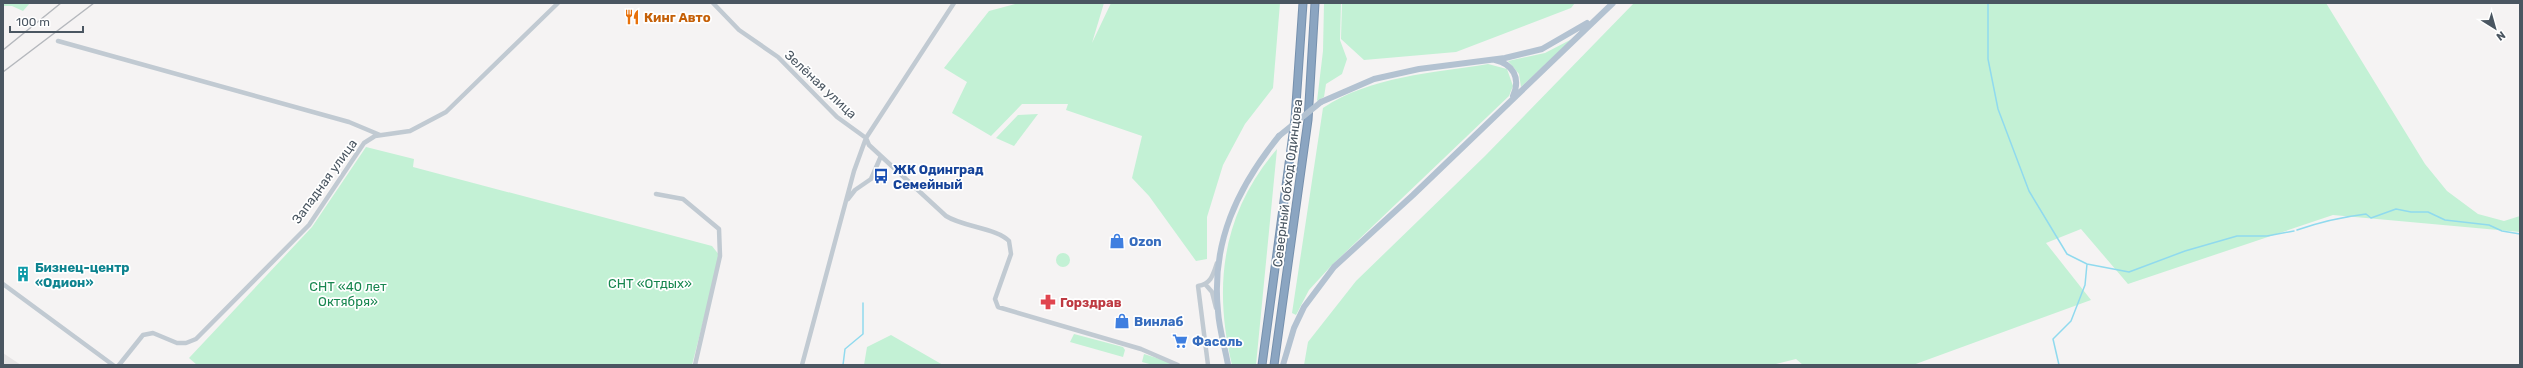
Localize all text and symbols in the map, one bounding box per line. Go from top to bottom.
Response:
scale bar [10,8,83,34]
restaurant icon: Кинг Авто [623,8,641,26]
north arrow [2475,8,2515,48]
place label: Кинг Авто [644,10,711,25]
text: 100 m [16,15,50,29]
text: N [2494,28,2508,43]
street label: Зелёная улица [782,47,860,122]
street label: Северный обход Одинцова [1270,98,1305,268]
street label: Западная улица [289,136,360,226]
place label: ЖК Одинград Семейный [893,162,984,192]
bus stop icon: ЖК Одинград Семейный [872,167,890,185]
shop icon: Ozon [1108,232,1126,250]
place label: Ozon [1129,234,1162,249]
place label: Бизнец-центр «Одион» [35,260,130,290]
building icon: Бизнец-центр «Одион» [14,265,32,283]
park label: СНТ «Отдых» [608,276,692,291]
park label: СНТ «40 лет Октября» [309,279,387,309]
pharmacy icon: Горздрав [1039,293,1057,311]
place label: Горздрав [1060,295,1122,310]
shop icon: Винлаб [1113,312,1131,330]
place label: Винлаб [1134,314,1184,329]
supermarket icon: Фасоль [1171,332,1189,350]
place label: Фасоль [1192,334,1243,349]

